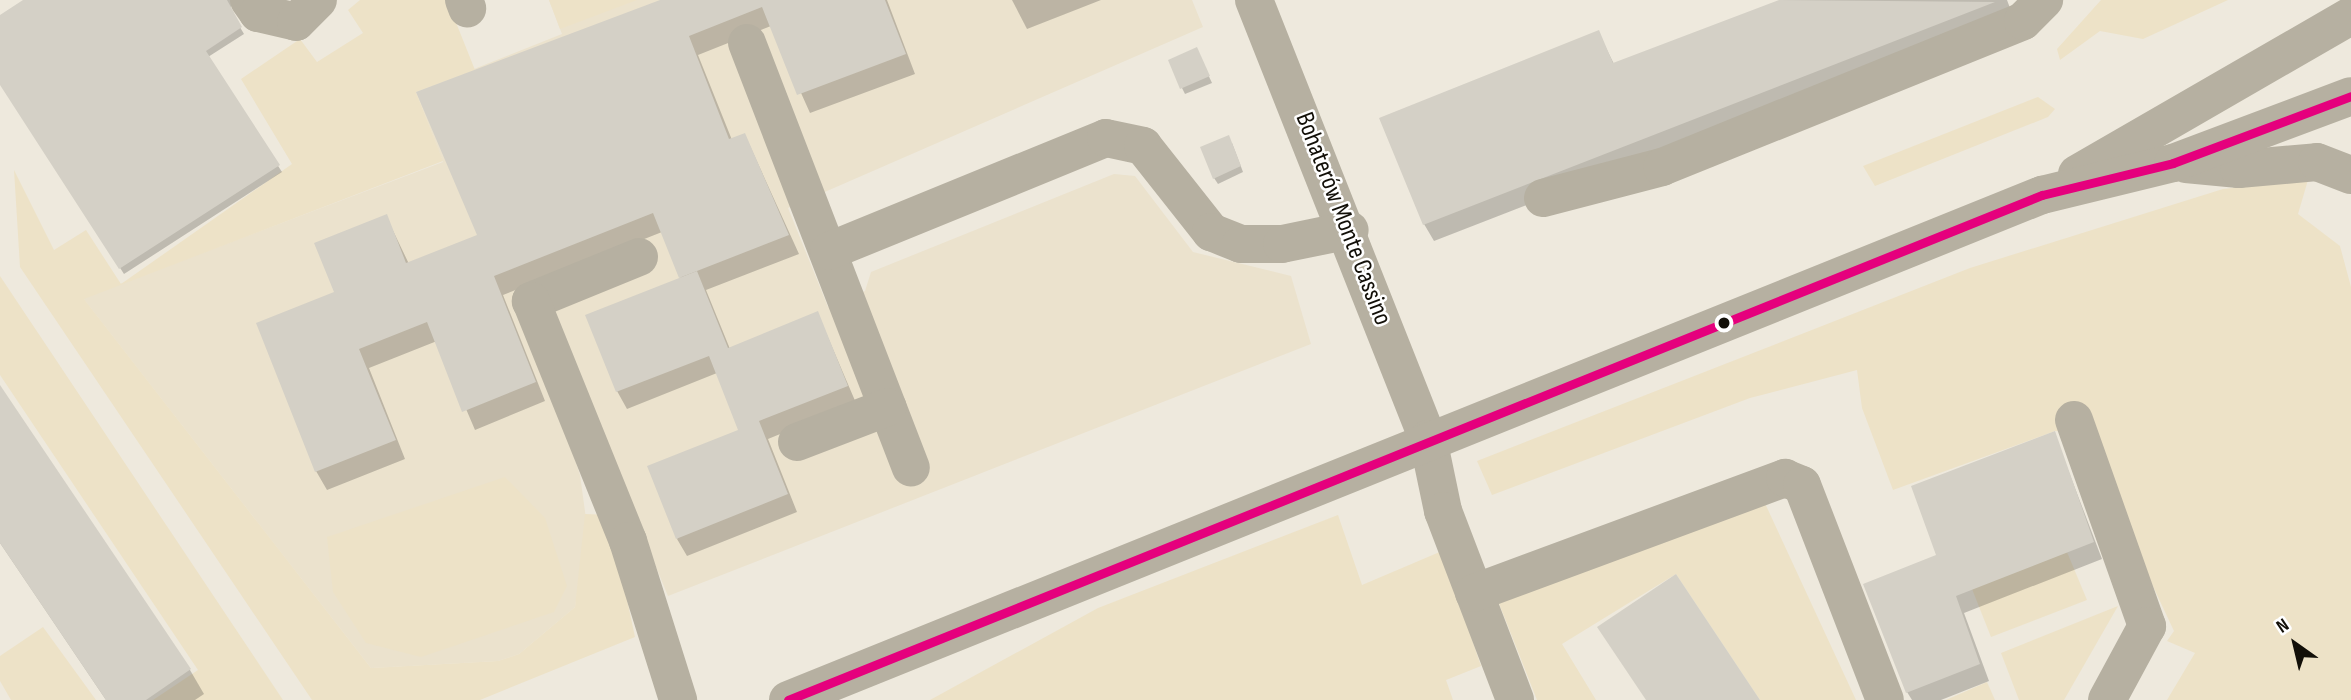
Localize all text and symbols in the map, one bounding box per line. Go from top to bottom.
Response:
street label: Bohaterów Monte Cassino [1288,108,1398,330]
unlabelled marker [1717,316,1731,330]
north arrow [2260,609,2330,679]
text: N [2272,614,2294,639]

